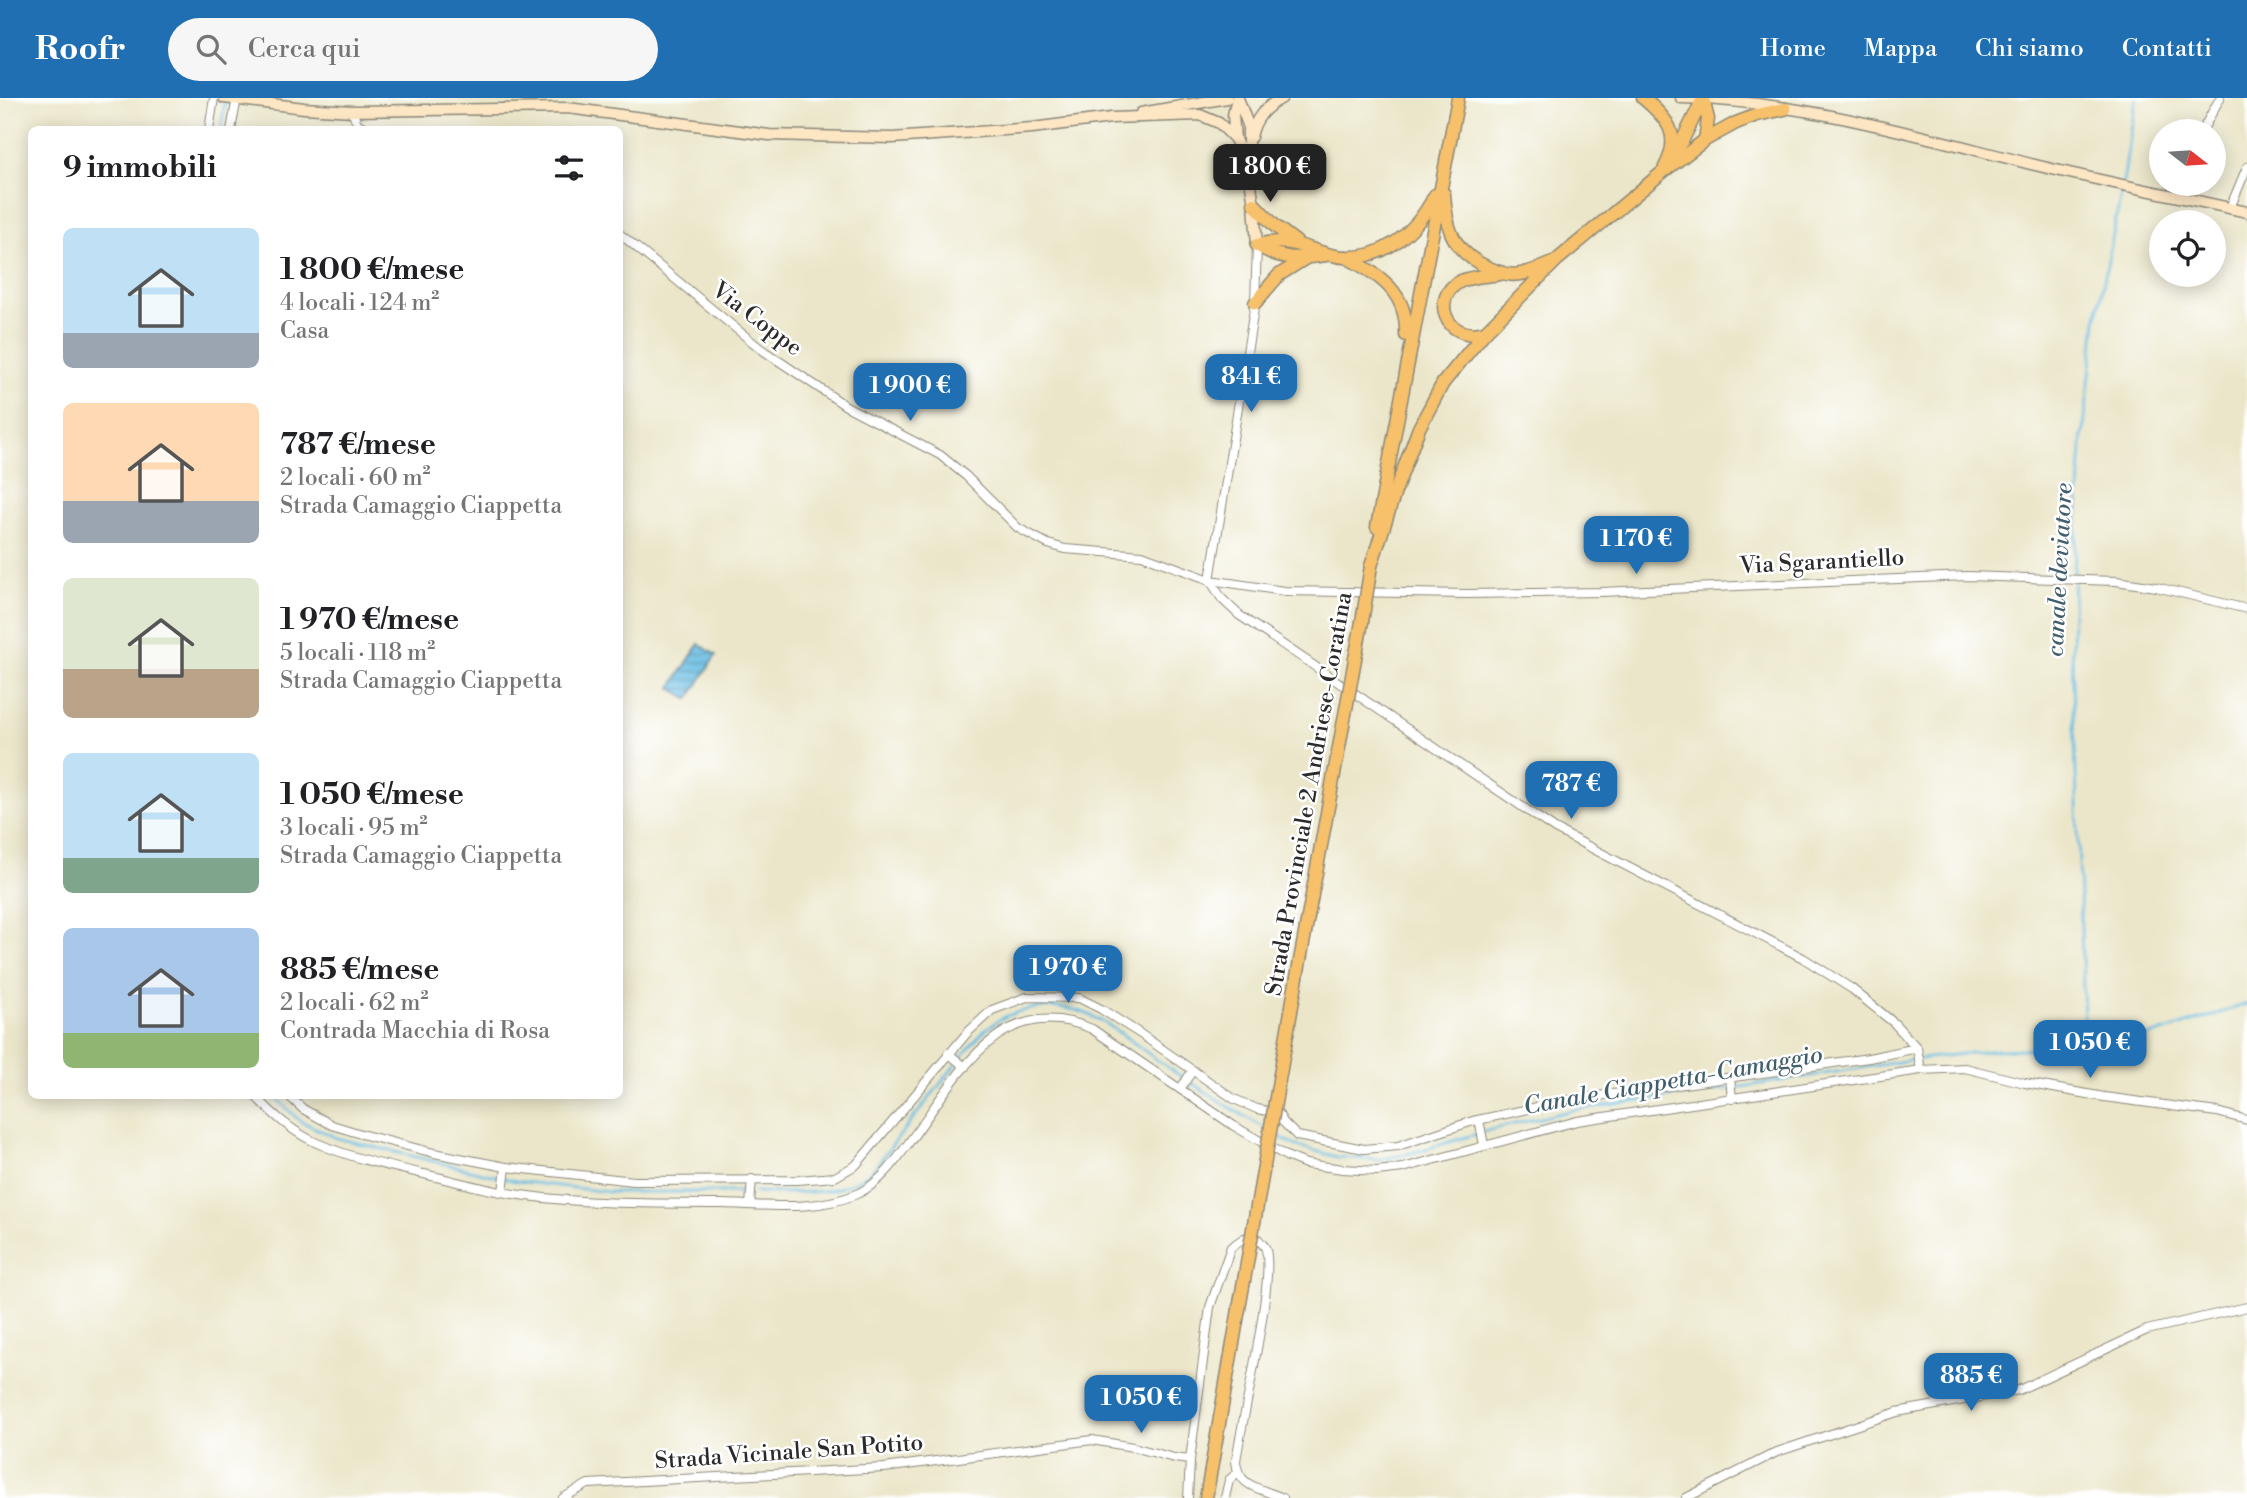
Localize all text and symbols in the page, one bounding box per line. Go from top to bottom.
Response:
search box [168,18,658,81]
text: Roofr [35,29,126,70]
icon: search [192,30,230,68]
text: Cerca qui [248,33,361,65]
text: Home [1760,34,1826,64]
text: Mappa [1864,34,1937,64]
text: Chi siamo [1975,34,2084,64]
text: Contatti [2122,34,2212,64]
north arrow [2149,119,2226,196]
map controls [2149,119,2226,287]
pin: 1 800 € [1205,144,1335,204]
text: 9 immobili [63,149,216,187]
icon: filters [550,149,588,187]
text: 1 800 € [1229,153,1311,181]
button: locate [2149,210,2226,287]
text: 1 800 €/mese [280,251,464,289]
icon: home [119,256,203,340]
street label: Via Coppe [705,275,808,362]
text: 4 locali · 124 m² [280,289,439,317]
text: Casa [280,317,329,345]
pin: 841 € [1202,354,1300,414]
text: 841 € [1221,363,1281,391]
pin: 1 900 € [845,364,975,423]
text: 1 900 € [869,372,951,400]
text: 787 €/mese [280,426,436,464]
icon: home [119,431,203,515]
text: 2 locali · 60 m² [280,464,431,492]
water label: canale deviatore [2040,482,2080,658]
text: Strada Camaggio Ciappetta [280,492,562,520]
pin: 1 170 € [1571,517,1701,576]
text: 1 170 € [1600,525,1672,553]
street label: Via Sgarantiello [1738,544,1905,580]
street label: Strada Provinciale 2 Andriese-Coratina [1260,590,1358,998]
text: 1 970 €/mese [280,601,459,639]
icon: home [119,606,203,690]
text: 5 locali · 118 m² [280,639,435,667]
text: Strada Camaggio Ciappetta [280,667,562,695]
pin: 787 € [1522,762,1620,821]
text: 787 € [1541,770,1601,798]
text: 1 050 €/mese [280,776,464,814]
icon: home [119,781,203,865]
text: 3 locali · 95 m² [280,814,428,842]
text: Strada Camaggio Ciappetta [280,842,562,870]
pin: 1 970 € [1003,946,1133,1005]
text: 885 €/mese [280,951,439,989]
text: 1 970 € [1029,954,1107,982]
icon: home [119,956,203,1040]
text: 2 locali · 62 m² [280,989,429,1017]
text: Contrada Macchia di Rosa [280,1017,550,1045]
pin: 1 050 € [2025,1020,2155,1080]
text: 1 050 € [2049,1029,2131,1057]
water label: Canale Ciappetta-Camaggio [1521,1040,1825,1122]
pin: 885 € [1922,1354,2020,1413]
text: 885 € [1940,1362,2002,1390]
pin: 1 050 € [1076,1376,1206,1435]
text: 1 050 € [1100,1384,1182,1412]
street label: Strada Vicinale San Potito [654,1429,924,1475]

